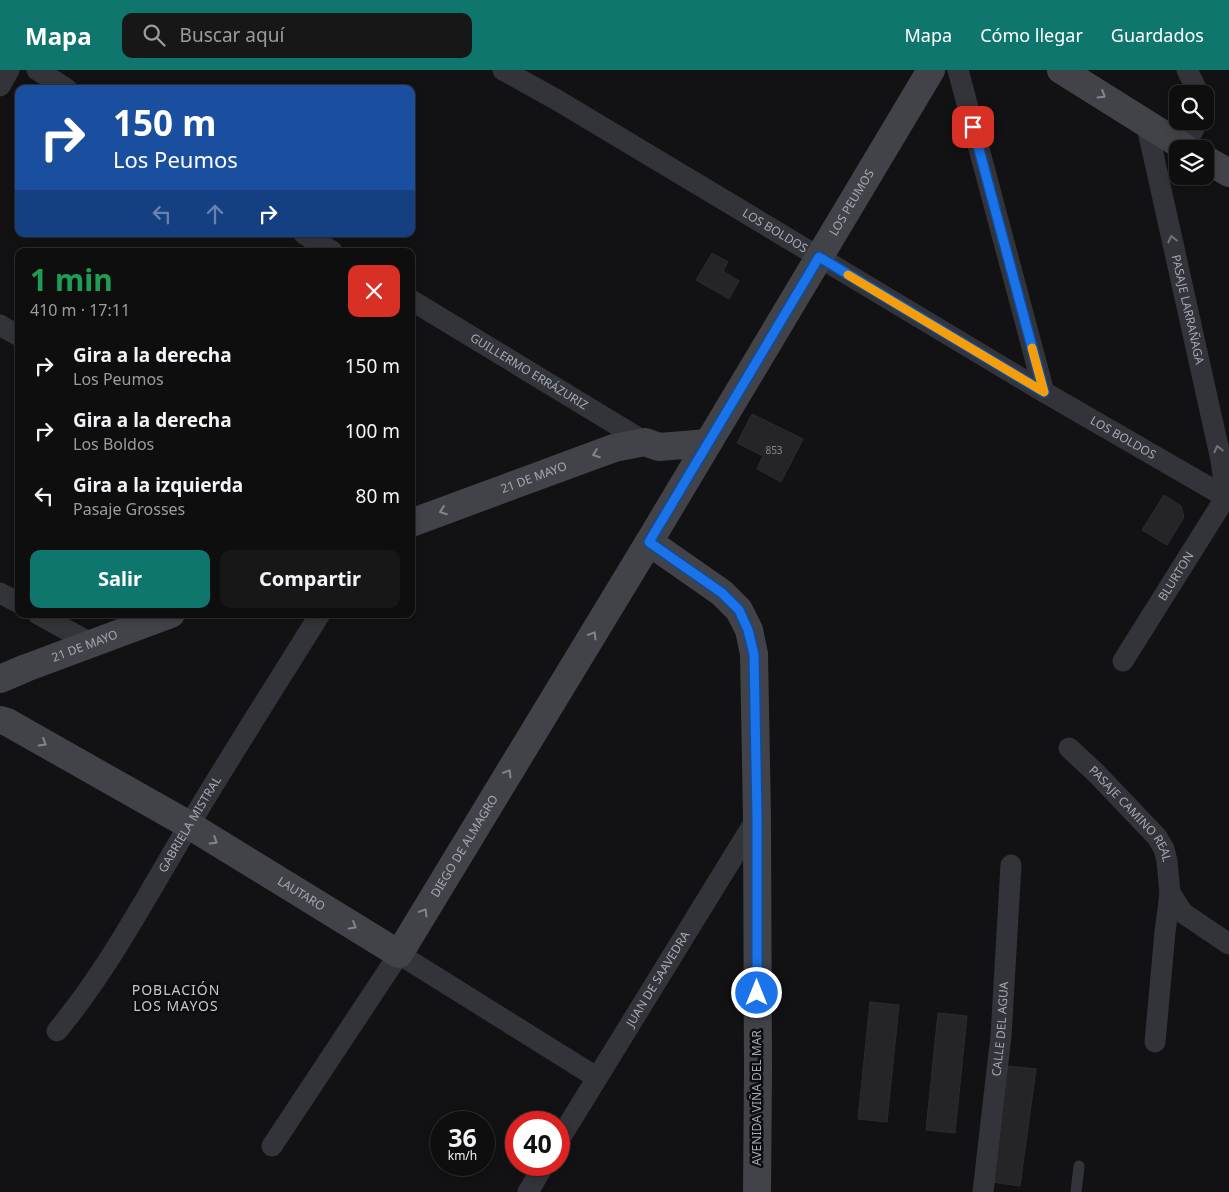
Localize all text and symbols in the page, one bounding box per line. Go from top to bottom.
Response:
search box [122,13,472,58]
text: Mapa [25,19,92,52]
icon: search [140,21,168,49]
text: Buscar aquí [180,22,284,48]
text: Mapa [905,23,952,47]
text: Cómo llegar [980,23,1083,47]
text: Guardados [1111,23,1204,47]
map controls [1169,85,1214,185]
button: search [1169,85,1214,130]
one-way arrow [1097,89,1106,99]
text: 150 m [113,99,216,146]
icon: right [30,105,95,170]
pin [952,106,994,148]
icon: arrive [959,113,987,141]
button: layers [1169,140,1214,185]
text: Los Peumos [113,144,238,174]
street label: LOS PEUMOS [825,166,878,239]
icon: left [148,200,176,228]
icon: ahead [201,200,229,228]
icon: right [254,200,282,228]
street label: LOS BOLDOS [739,204,811,257]
one-way arrow [1167,235,1178,244]
street label: PASAJE LARRAÑAGA [1168,253,1209,366]
text: 1 min [30,259,113,300]
button: close [348,265,400,317]
text: 410 m · 17:11 [30,299,130,321]
street label: GUILLERMO ERRÁZURIZ [467,329,592,414]
text: Gira a la derecha [73,342,232,368]
icon: right [30,352,58,380]
text: 150 m [345,353,400,379]
text: Los Peumos [73,368,164,390]
text: Gira a la derecha [73,407,232,433]
street label: LOS BOLDOS [1087,412,1160,463]
icon: right [30,417,58,445]
text: 100 m [345,418,400,444]
text: Los Boldos [73,433,154,455]
house number: 853 [765,443,783,457]
one-way arrow [1214,445,1224,454]
one-way arrow [592,448,600,458]
street label: 21 DE MAYO [498,457,569,497]
text: Gira a la izquierda [73,472,243,498]
icon: left [30,482,58,510]
text: 80 m [356,483,400,509]
text: Pasaje Grosses [73,498,185,520]
one-way arrow [440,505,448,515]
street label: BLURTON [1154,548,1198,604]
button: Salir [30,550,210,608]
button: Compartir [220,550,400,608]
street label: 21 DE MAYO [49,626,120,666]
one-way arrow [586,631,596,640]
one-way arrow [37,736,46,746]
street label: PASAJE CAMINO REAL [1085,762,1176,864]
one-way arrow [502,770,512,779]
street label: GABRIELA MISTRAL [154,773,225,875]
street label: DIEGO DE ALMAGRO [426,791,502,900]
one-way arrow [209,834,218,844]
street label: LAUTARO [274,872,328,915]
one-way arrow [418,909,428,918]
one-way arrow [347,919,356,929]
street label: JUAN DE SAAVEDRA [621,927,694,1031]
position arrow [730,966,782,1018]
district label: POBLACIÓN LOS MAYOS [132,980,220,1015]
street label: CALLE DEL AGUA [987,981,1012,1077]
street label: AVENIDA VIÑA DEL MAR [748,1030,765,1166]
speed limit sign: 40 [505,1111,570,1176]
text: 36 [448,1120,477,1154]
text: km/h [448,1147,477,1164]

